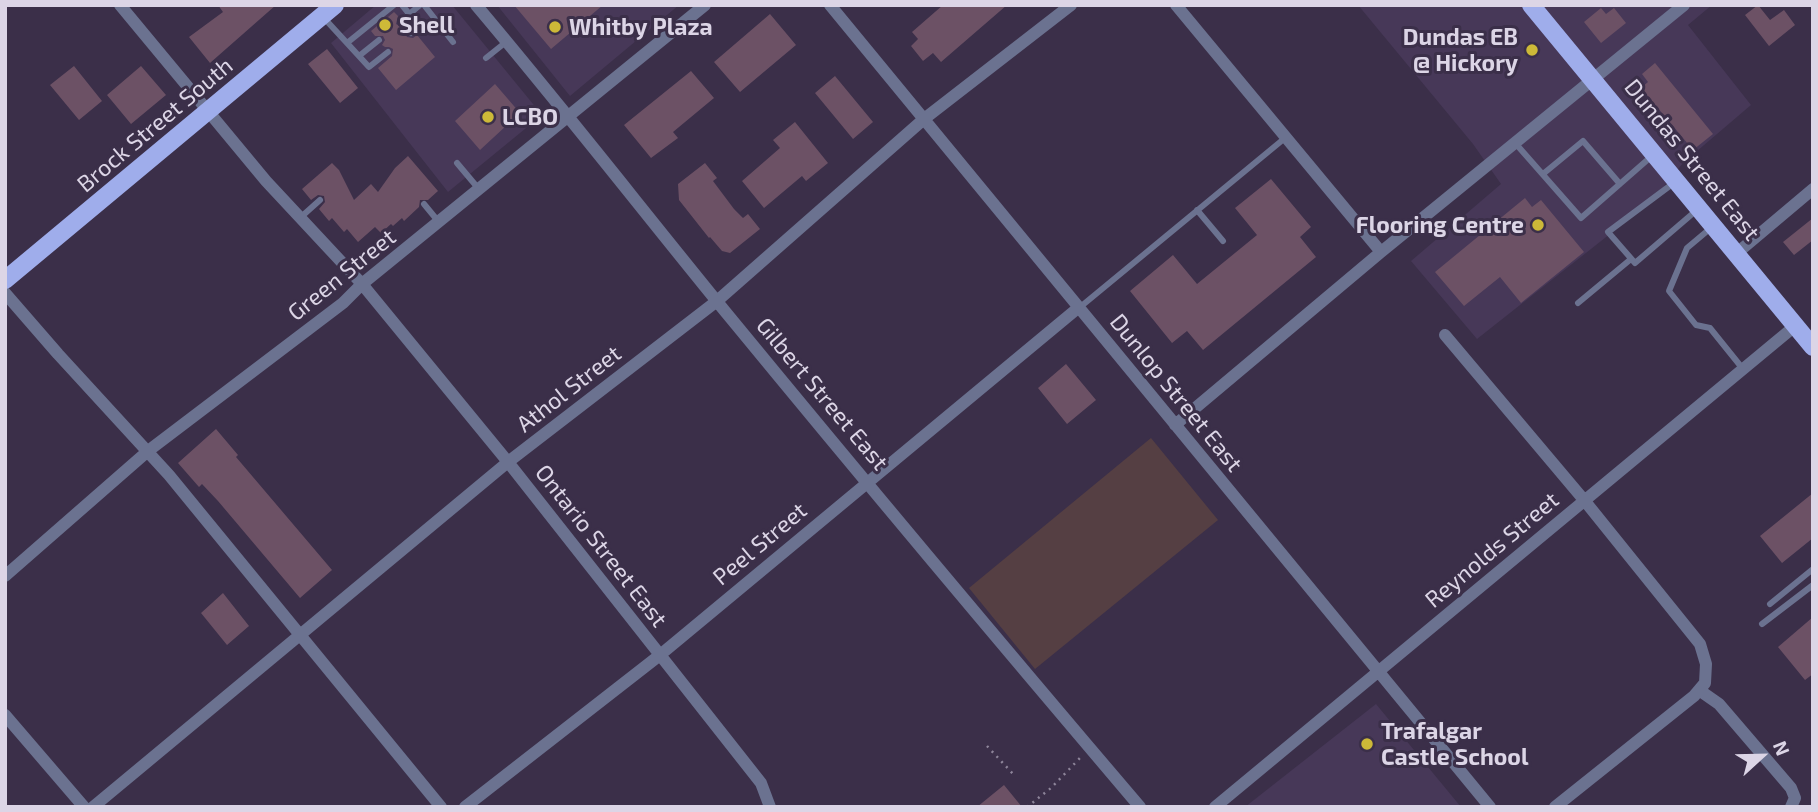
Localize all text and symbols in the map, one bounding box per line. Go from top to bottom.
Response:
place label: Shell [399,11,454,39]
place label: Whitby Plaza [569,13,713,41]
marker: Shell [377,17,393,33]
marker: Whitby Plaza [547,19,563,35]
place label: Dundas EB @ Hickory [1403,23,1518,77]
marker: Dundas EB @ Hickory [1524,42,1540,58]
street label: Brock Street South [72,52,238,198]
street label: Dundas Street East [1619,74,1765,246]
place label: LCBO [502,103,558,131]
marker: LCBO [480,109,496,125]
place label: Flooring Centre [1356,211,1524,239]
marker: Flooring Centre [1530,217,1546,233]
street label: Green Street [283,223,401,327]
street label: Dunlop Street East [1104,309,1248,477]
street label: Gilbert Street East [750,312,894,476]
street label: Athol Street [511,340,627,438]
street label: Ontario Street East [529,459,673,633]
street label: Reynolds Street [1420,486,1564,614]
street label: Peel Street [707,497,813,591]
place label: Trafalgar Castle School [1381,717,1528,771]
north arrow [1727,721,1797,791]
marker: Trafalgar Castle School [1359,736,1375,752]
text: N [1769,737,1795,759]

